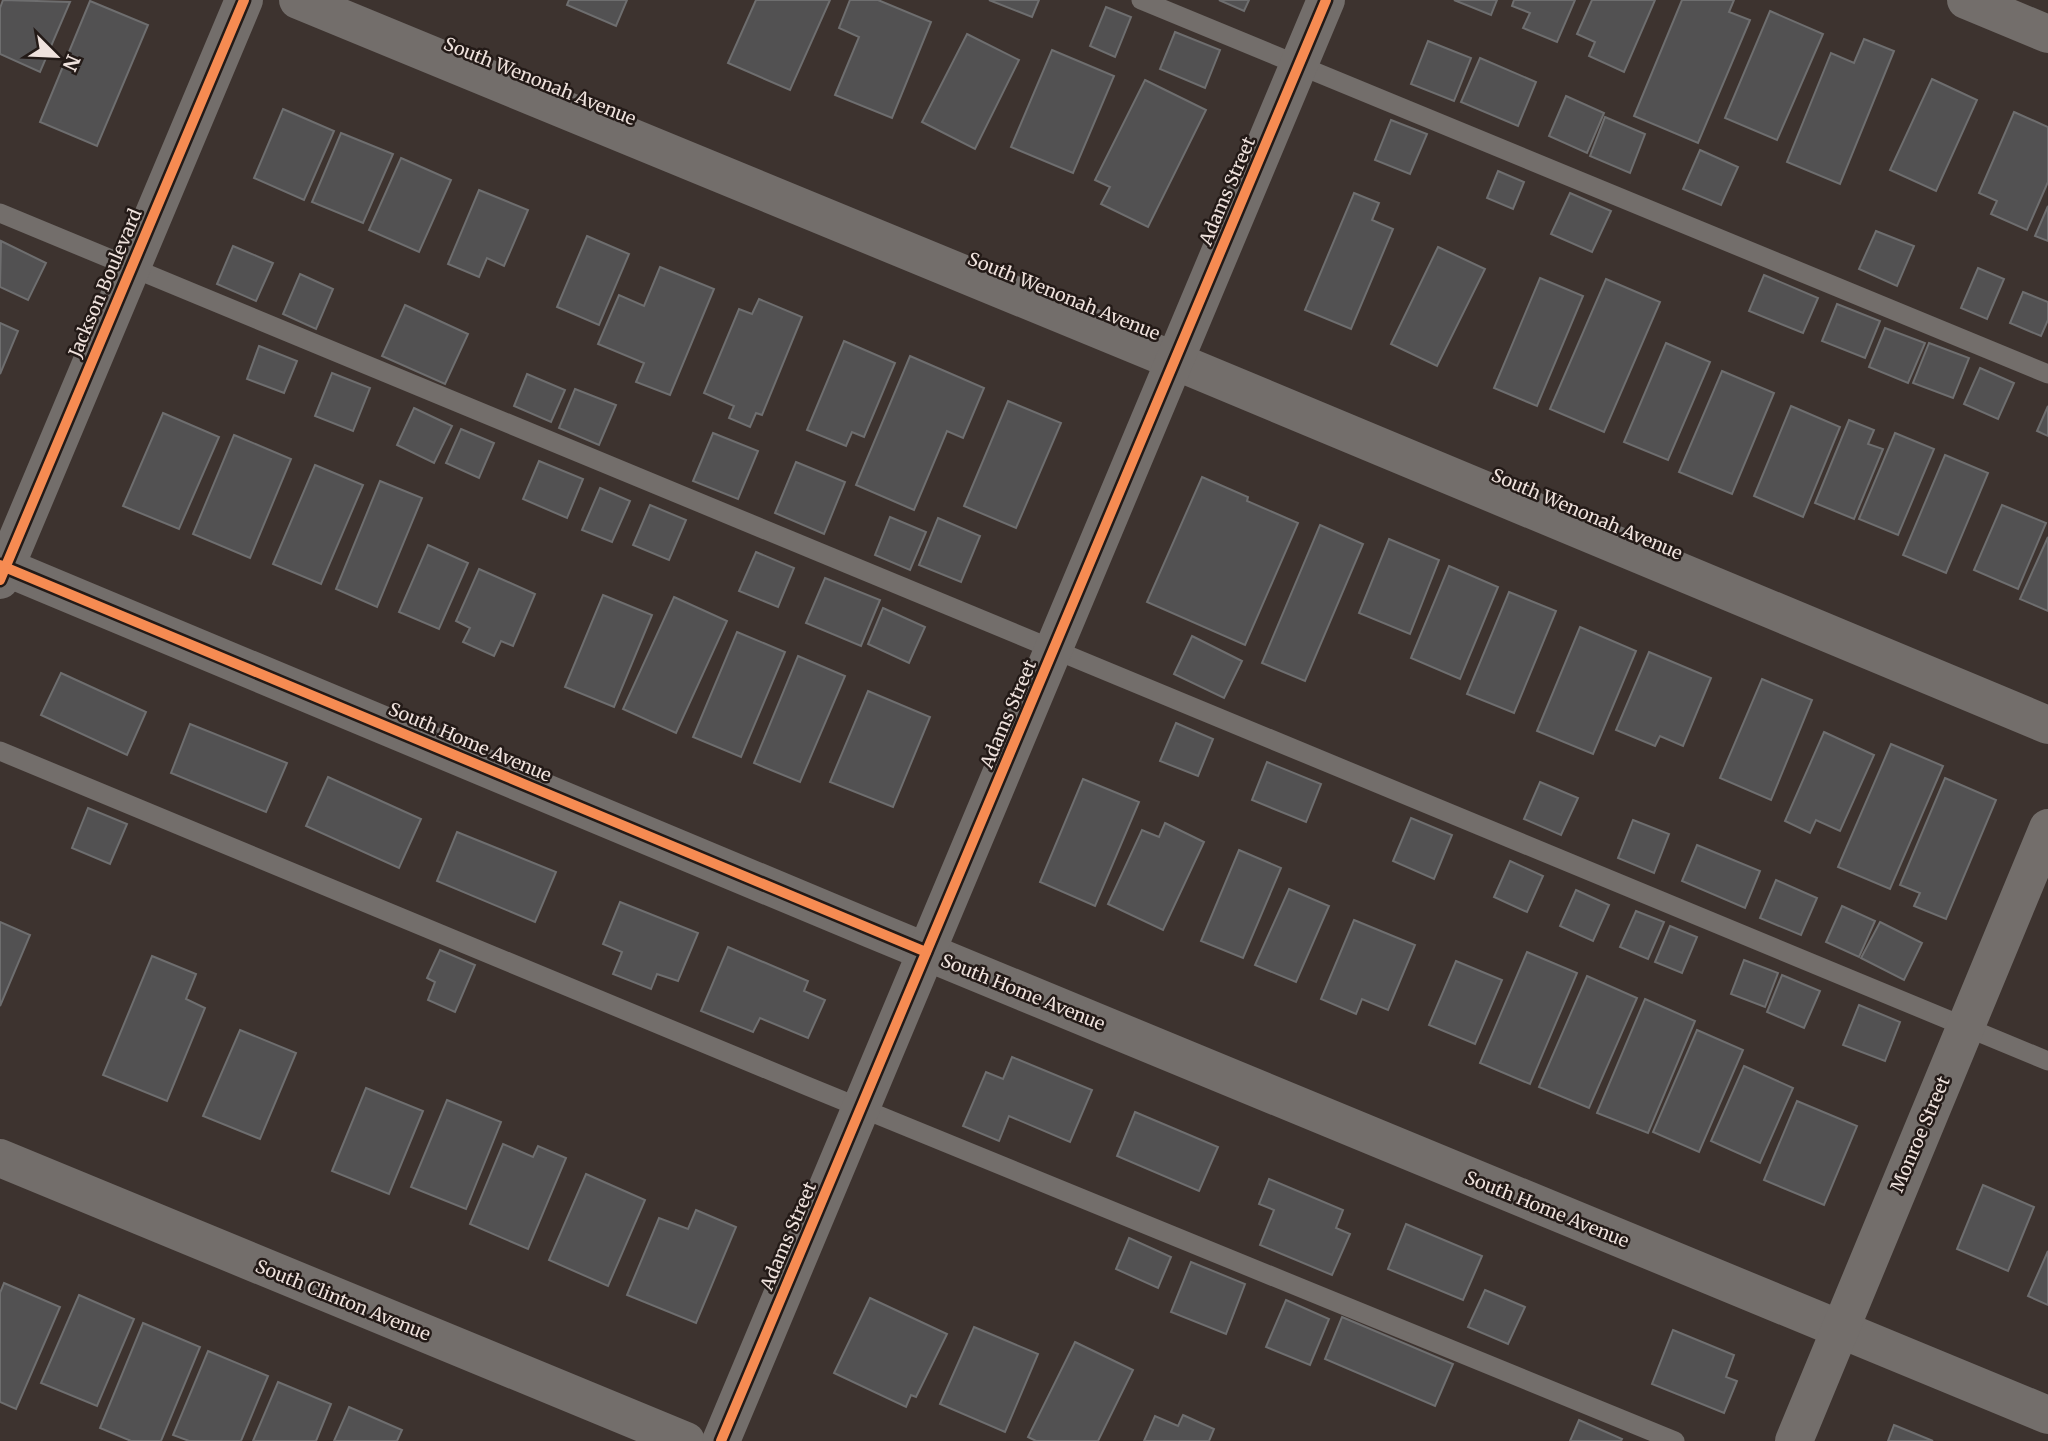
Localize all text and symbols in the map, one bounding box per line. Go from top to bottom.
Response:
north arrow [21,21,91,91]
street label: South Wenonah Avenue [440,32,640,130]
text: N [58,51,86,75]
street label: Adams Street [1193,133,1260,250]
street label: Jackson Boulevard [63,205,147,362]
street label: South Wenonah Avenue [964,247,1164,345]
street label: South Wenonah Avenue [1488,463,1686,565]
street label: Adams Street [974,656,1041,773]
street label: South Home Avenue [385,697,555,787]
street label: South Home Avenue [938,949,1108,1035]
street label: Monroe Street [1885,1073,1955,1195]
street label: South Home Avenue [1462,1166,1632,1252]
street label: Adams Street [754,1178,821,1295]
street label: South Clinton Avenue [252,1254,434,1346]

